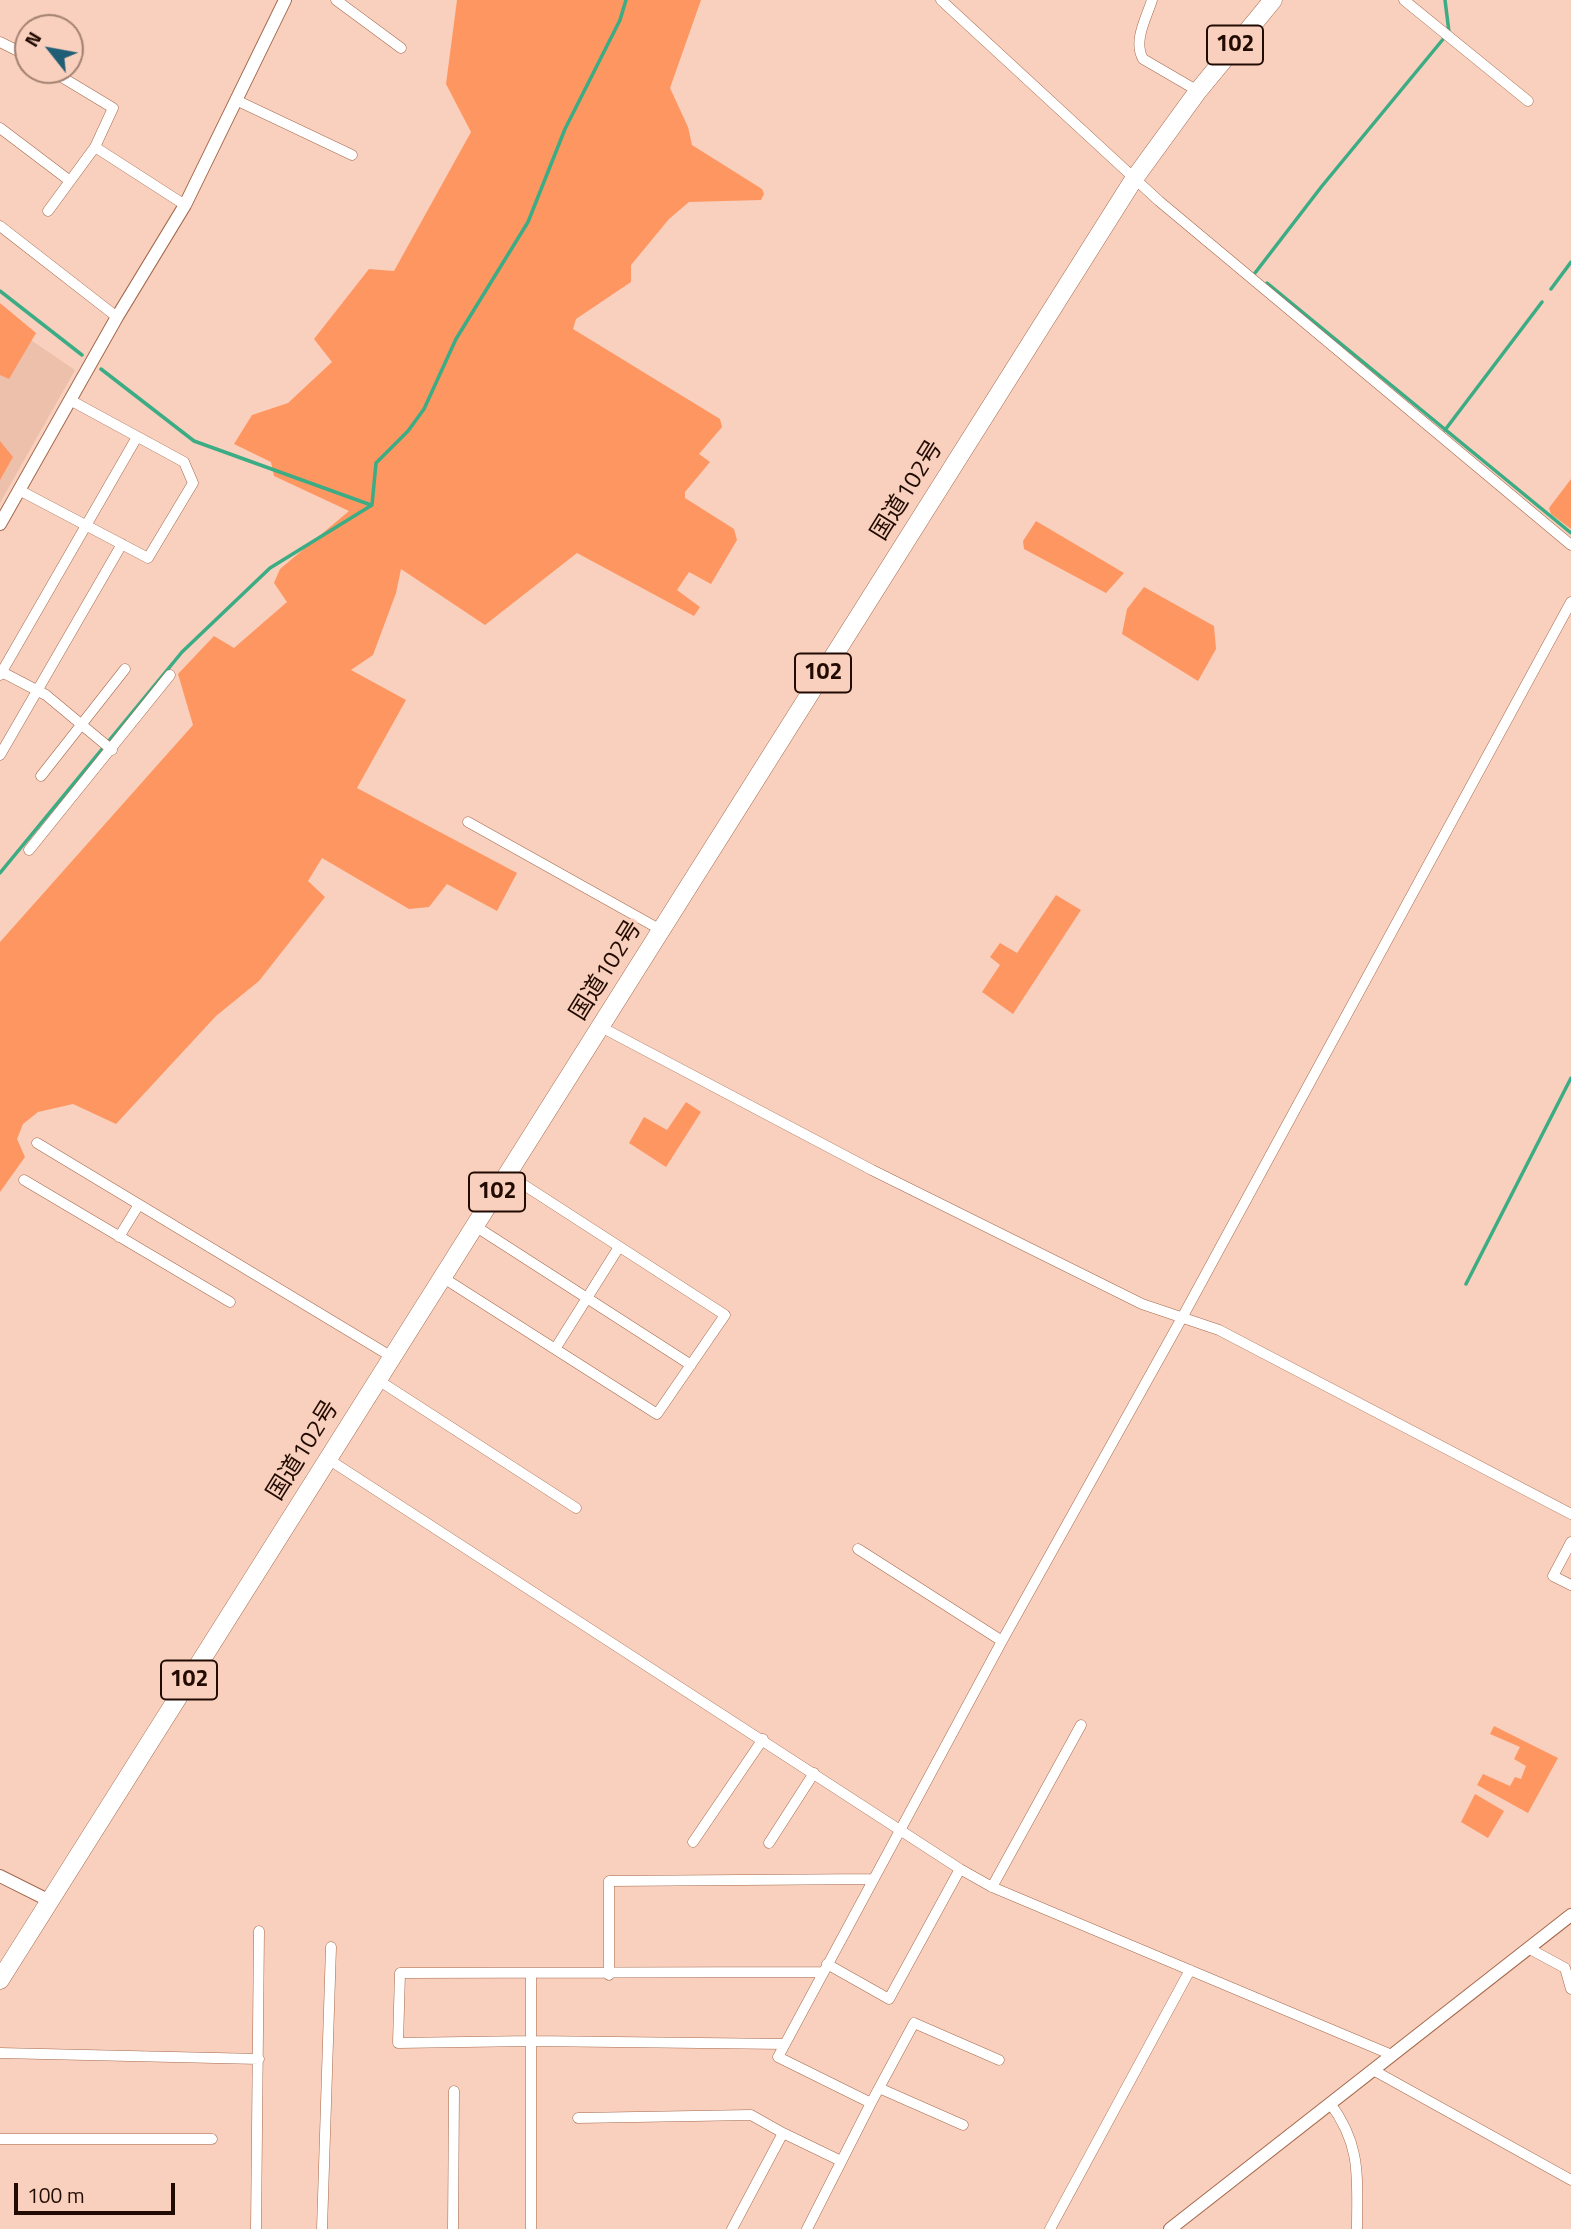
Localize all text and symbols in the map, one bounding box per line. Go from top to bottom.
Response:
north arrow [14,14,84,84]
text: N [16,26,48,52]
road number: 102 [1207,26,1263,64]
street label: 国道102号 [866,436,950,546]
road number: 102 [795,653,851,692]
street label: 国道102号 [565,916,649,1026]
road number: 102 [469,1172,525,1212]
street label: 国道102号 [262,1396,346,1506]
road number: 102 [161,1660,217,1700]
scale bar [18,2170,178,2214]
text: 100 m [27,2179,84,2211]

